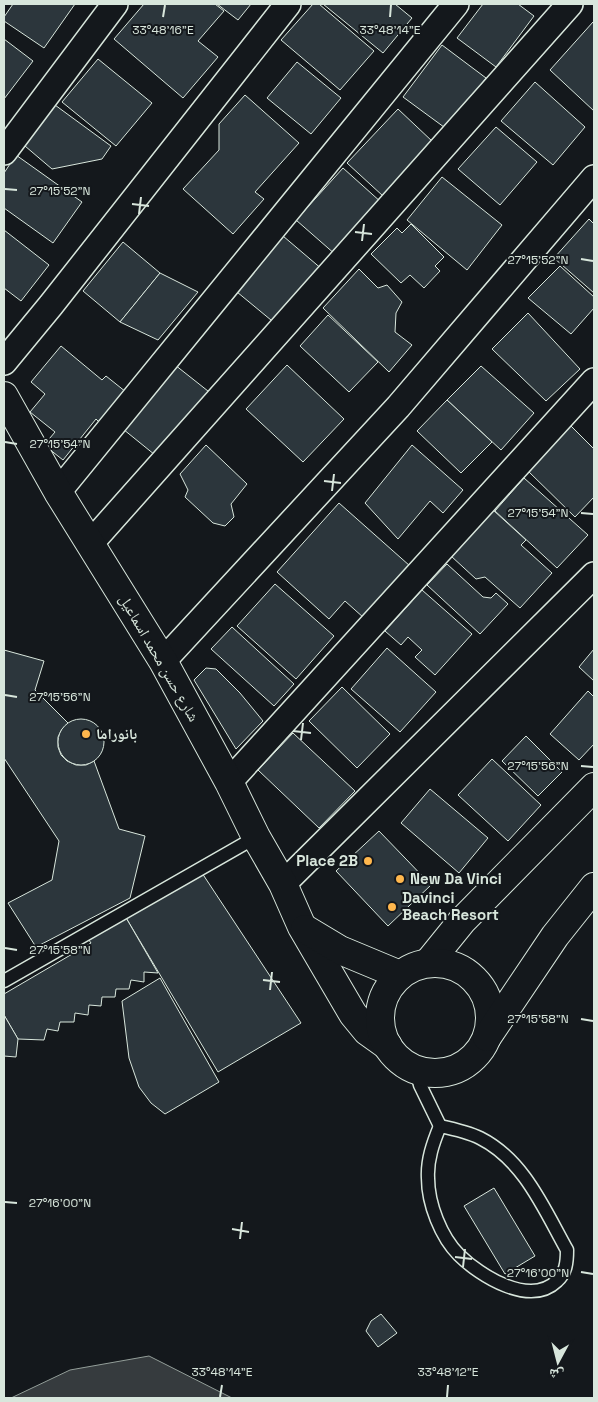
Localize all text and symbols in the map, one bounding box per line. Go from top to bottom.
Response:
text: 33°48'16"E [132,22,194,38]
text: 33°48'14"E [360,22,421,38]
text: 27°15'52"N [29,183,91,199]
text: 27°15'52"N [507,252,569,268]
text: 27°15'54"N [29,436,91,452]
text: 27°15'54"N [507,505,569,521]
street label: شارع حسن محمد اسماعيل [114,591,204,725]
text: 27°15'56"N [29,689,91,705]
place label: بانوراما [96,724,137,743]
marker: بانوراما [80,728,92,740]
text: 27°15'56"N [507,758,569,774]
place label: Place 2B [296,851,358,870]
marker: Place 2B [362,855,374,867]
place label: New Da Vinci [410,869,502,888]
marker: New Da Vinci [394,873,406,885]
place label: Davinci Beach Resort [402,888,499,924]
marker: Davinci Beach Resort [386,901,398,913]
text: 27°15'58"N [29,942,91,958]
text: 27°15'58"N [507,1011,569,1027]
text: 27°16'00"N [29,1195,91,1211]
text: 27°16'00"N [507,1265,569,1281]
north arrow [533,1337,583,1387]
text: 33°48'14"E [192,1364,253,1380]
text: 33°48'12"E [417,1364,479,1380]
text: ش [548,1365,565,1385]

